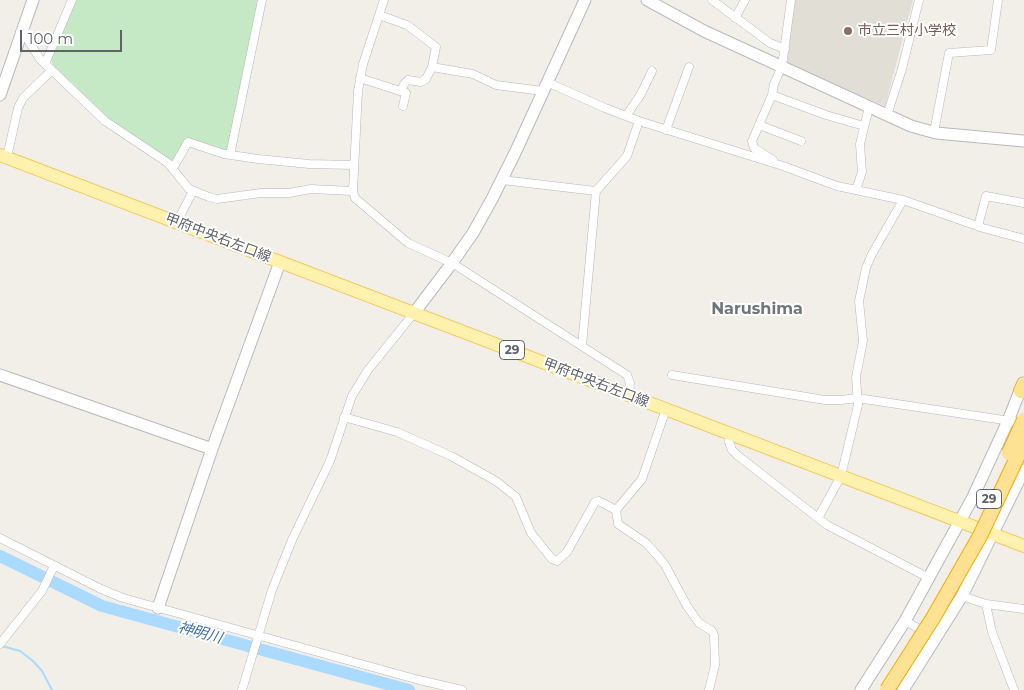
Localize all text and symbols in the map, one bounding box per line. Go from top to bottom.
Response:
scale bar [22,20,125,52]
place label: 市立三村小学校 [858,23,956,39]
marker: 市立三村小学校 [842,25,854,37]
text: 100 m [28,29,73,48]
street label: 甲府中央右左口線 [163,210,273,266]
district label: Narushima [711,299,803,319]
road number: 29 [500,340,524,360]
street label: 甲府中央右左口線 [541,355,651,411]
road number: 29 [976,489,1002,508]
water label: 神明川 [176,618,224,648]

